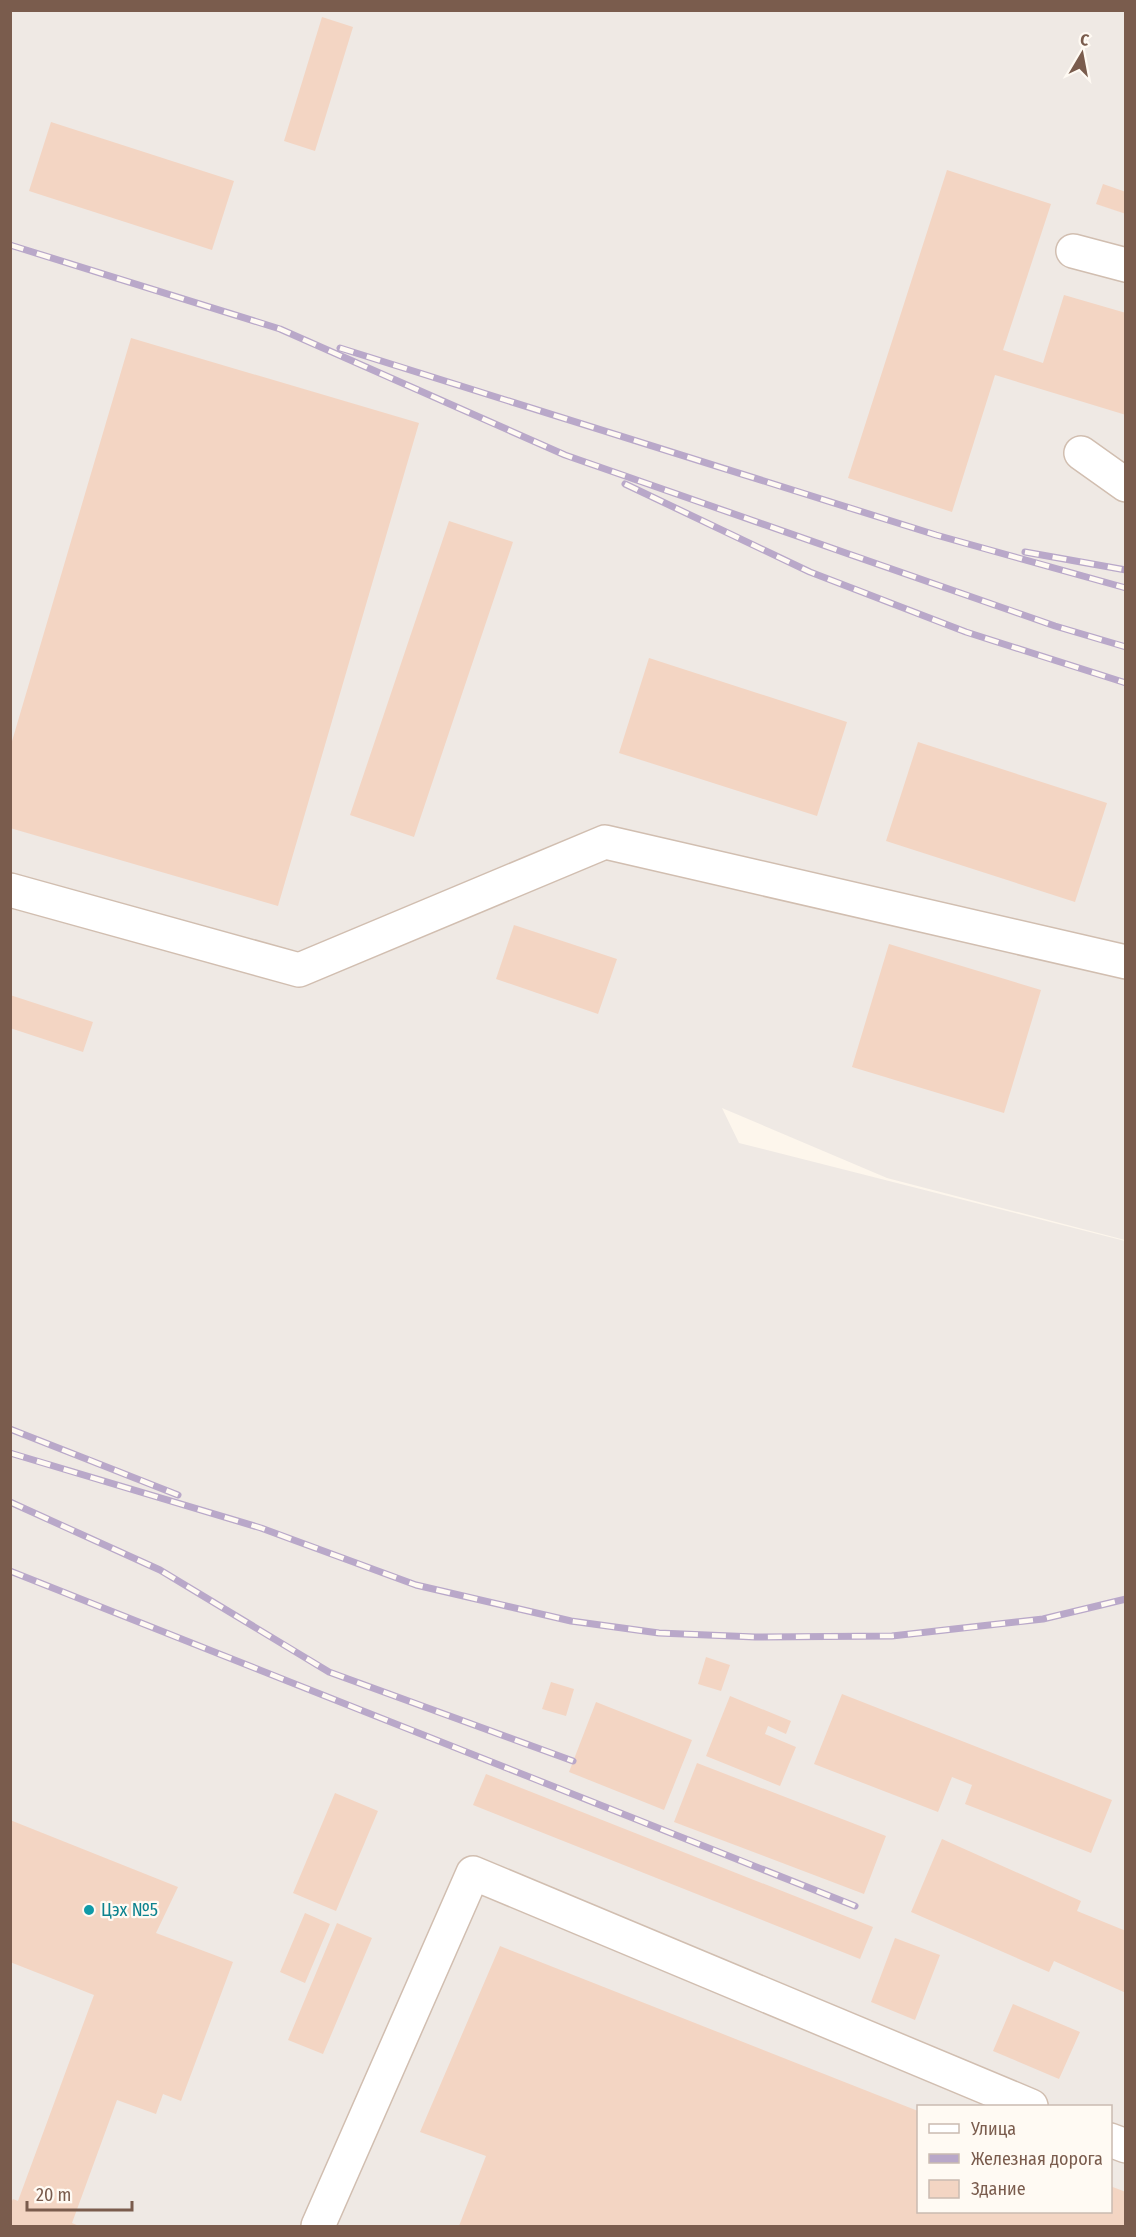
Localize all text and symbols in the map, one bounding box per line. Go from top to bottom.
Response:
north arrow [1052,24,1112,84]
text: С [1079,30,1091,50]
place label: Цэх №5 [101,1899,158,1921]
marker: Цэх №5 [82,1903,96,1917]
legend [917,2105,1112,2213]
text: Улица [970,2118,1016,2140]
text: Железная дорога [971,2148,1103,2170]
scale bar [27,2174,132,2212]
text: Здание [971,2178,1026,2200]
text: 20 m [36,2184,71,2206]

